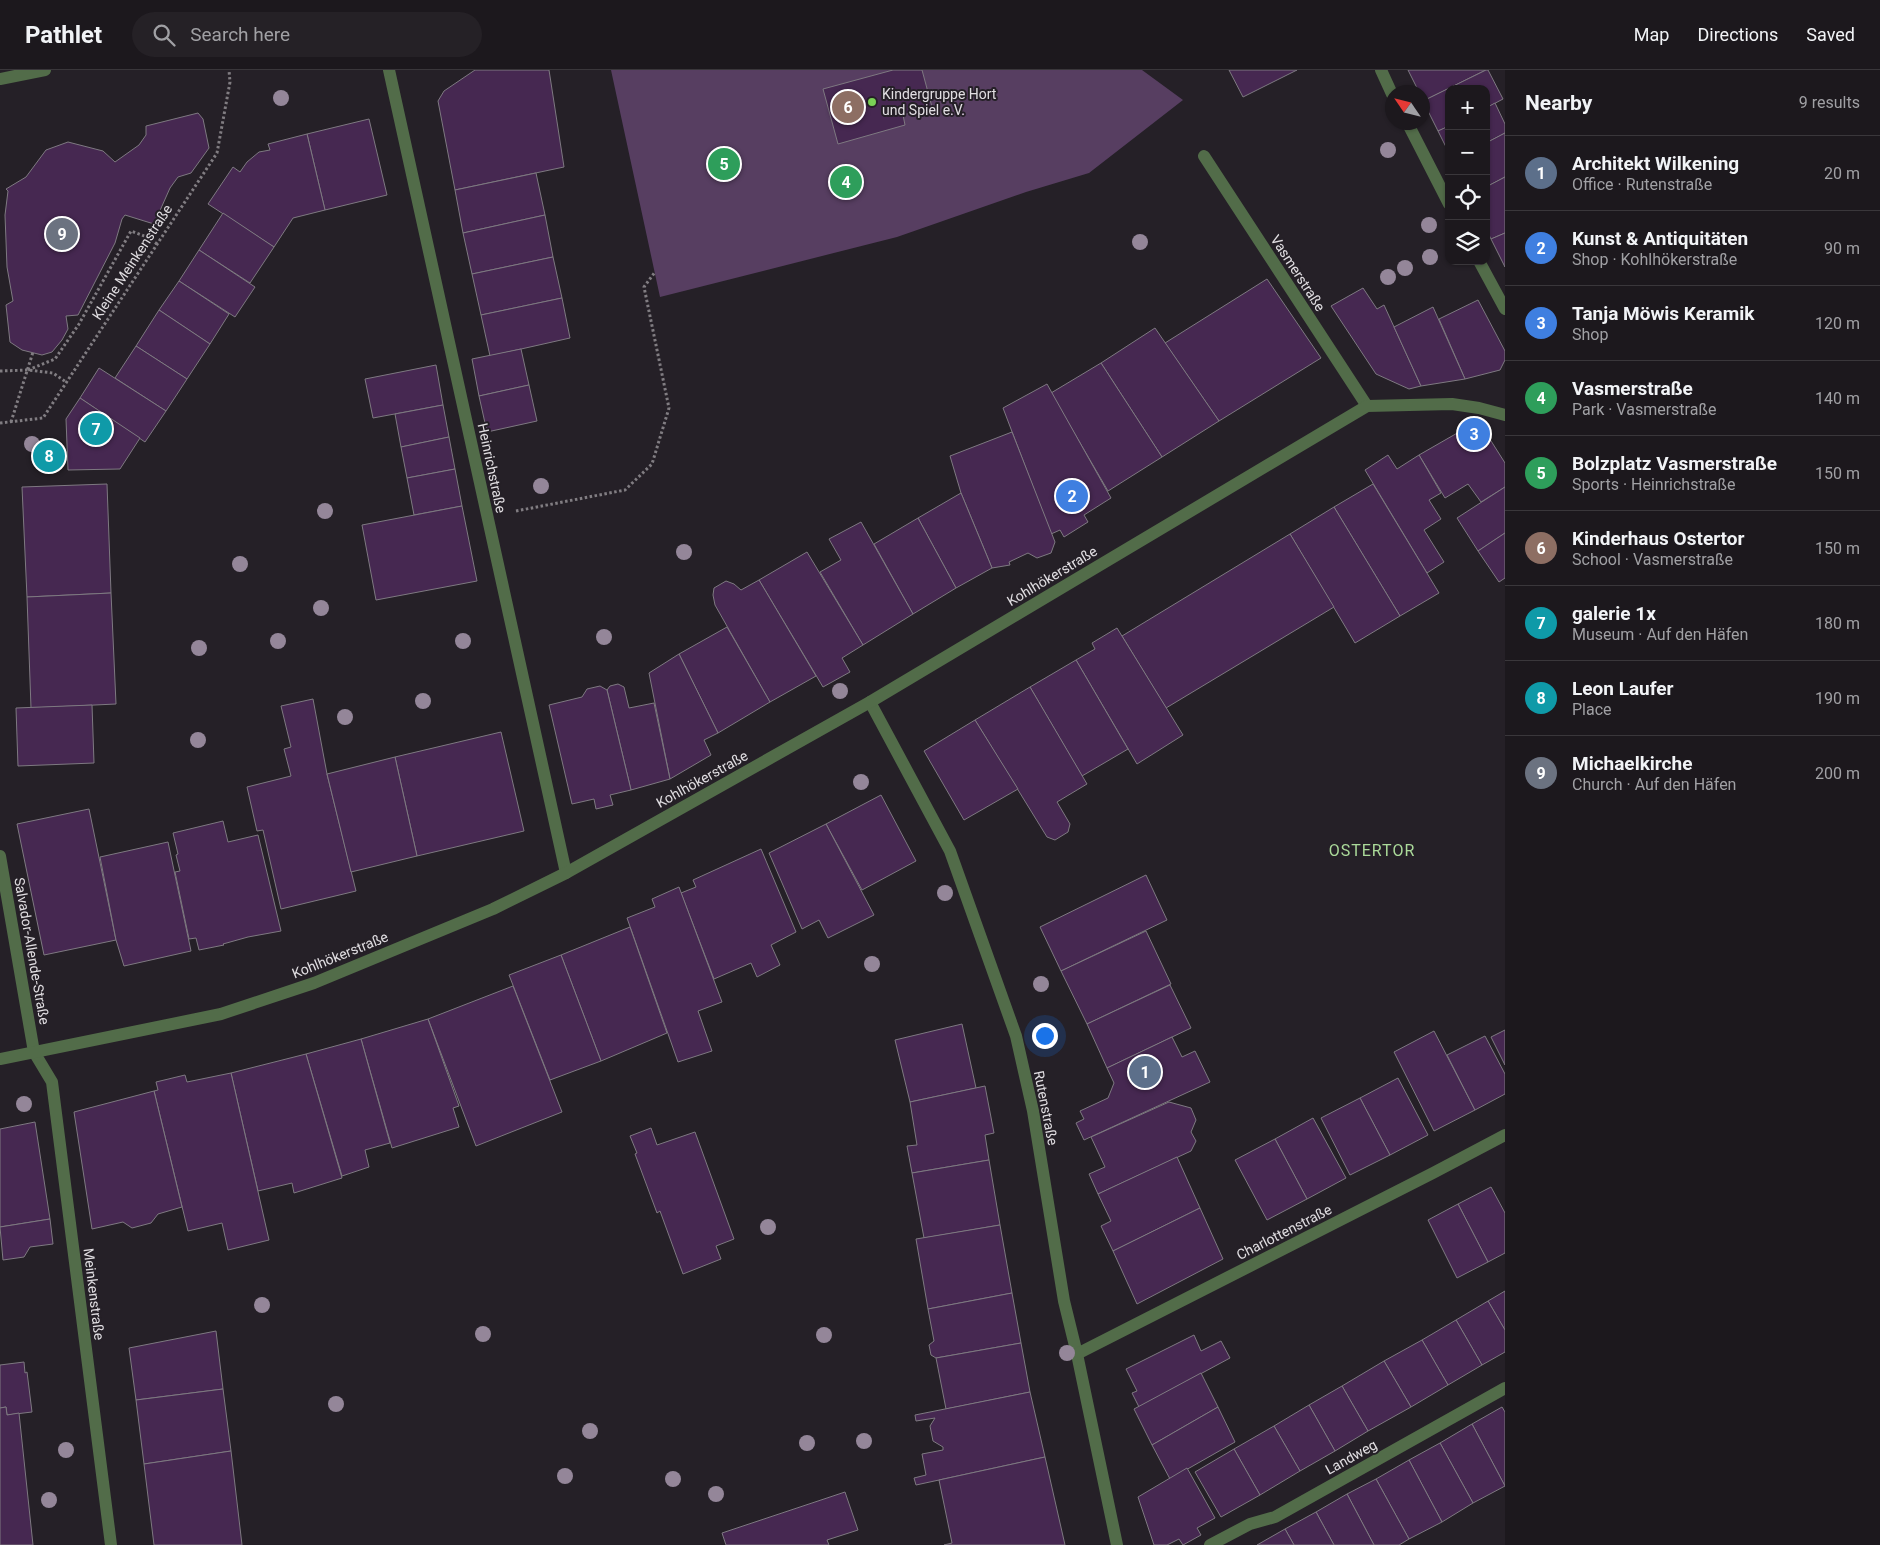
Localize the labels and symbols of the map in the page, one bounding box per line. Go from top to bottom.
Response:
north arrow [1385,85,1430,130]
place label: Kindergruppe Hort und Spiel e.V. [882,86,997,118]
pin: 6 [832,88,864,126]
marker: Kindergruppe Hort und Spiel e.V. [866,96,878,108]
pin: 5 [708,145,740,183]
pin: 4 [830,163,862,201]
street label: Kleine Meinkenstraße [89,201,175,323]
pin: 9 [46,215,78,253]
street label: Vasmerstraße [1267,232,1329,314]
pin: 7 [80,410,112,448]
pin: 3 [1458,415,1490,453]
street label: Heinrichstraße [475,422,509,514]
pin: 8 [33,437,65,475]
pin: 2 [1056,477,1088,515]
street label: Kohlhökerstraße [1004,543,1100,609]
street label: Kohlhökerstraße [653,747,751,811]
district label: OSTERTOR [1329,841,1415,860]
street label: Salvador-Allende-Straße [11,876,53,1026]
street label: Kohlhökerstraße [290,928,390,982]
your location [1032,1023,1058,1049]
pin: 1 [1129,1053,1161,1091]
street label: Rutenstraße [1031,1069,1061,1147]
street label: Charlottenstraße [1234,1201,1334,1263]
street label: Meinkenstraße [80,1247,108,1341]
street label: Landweg [1322,1436,1380,1478]

